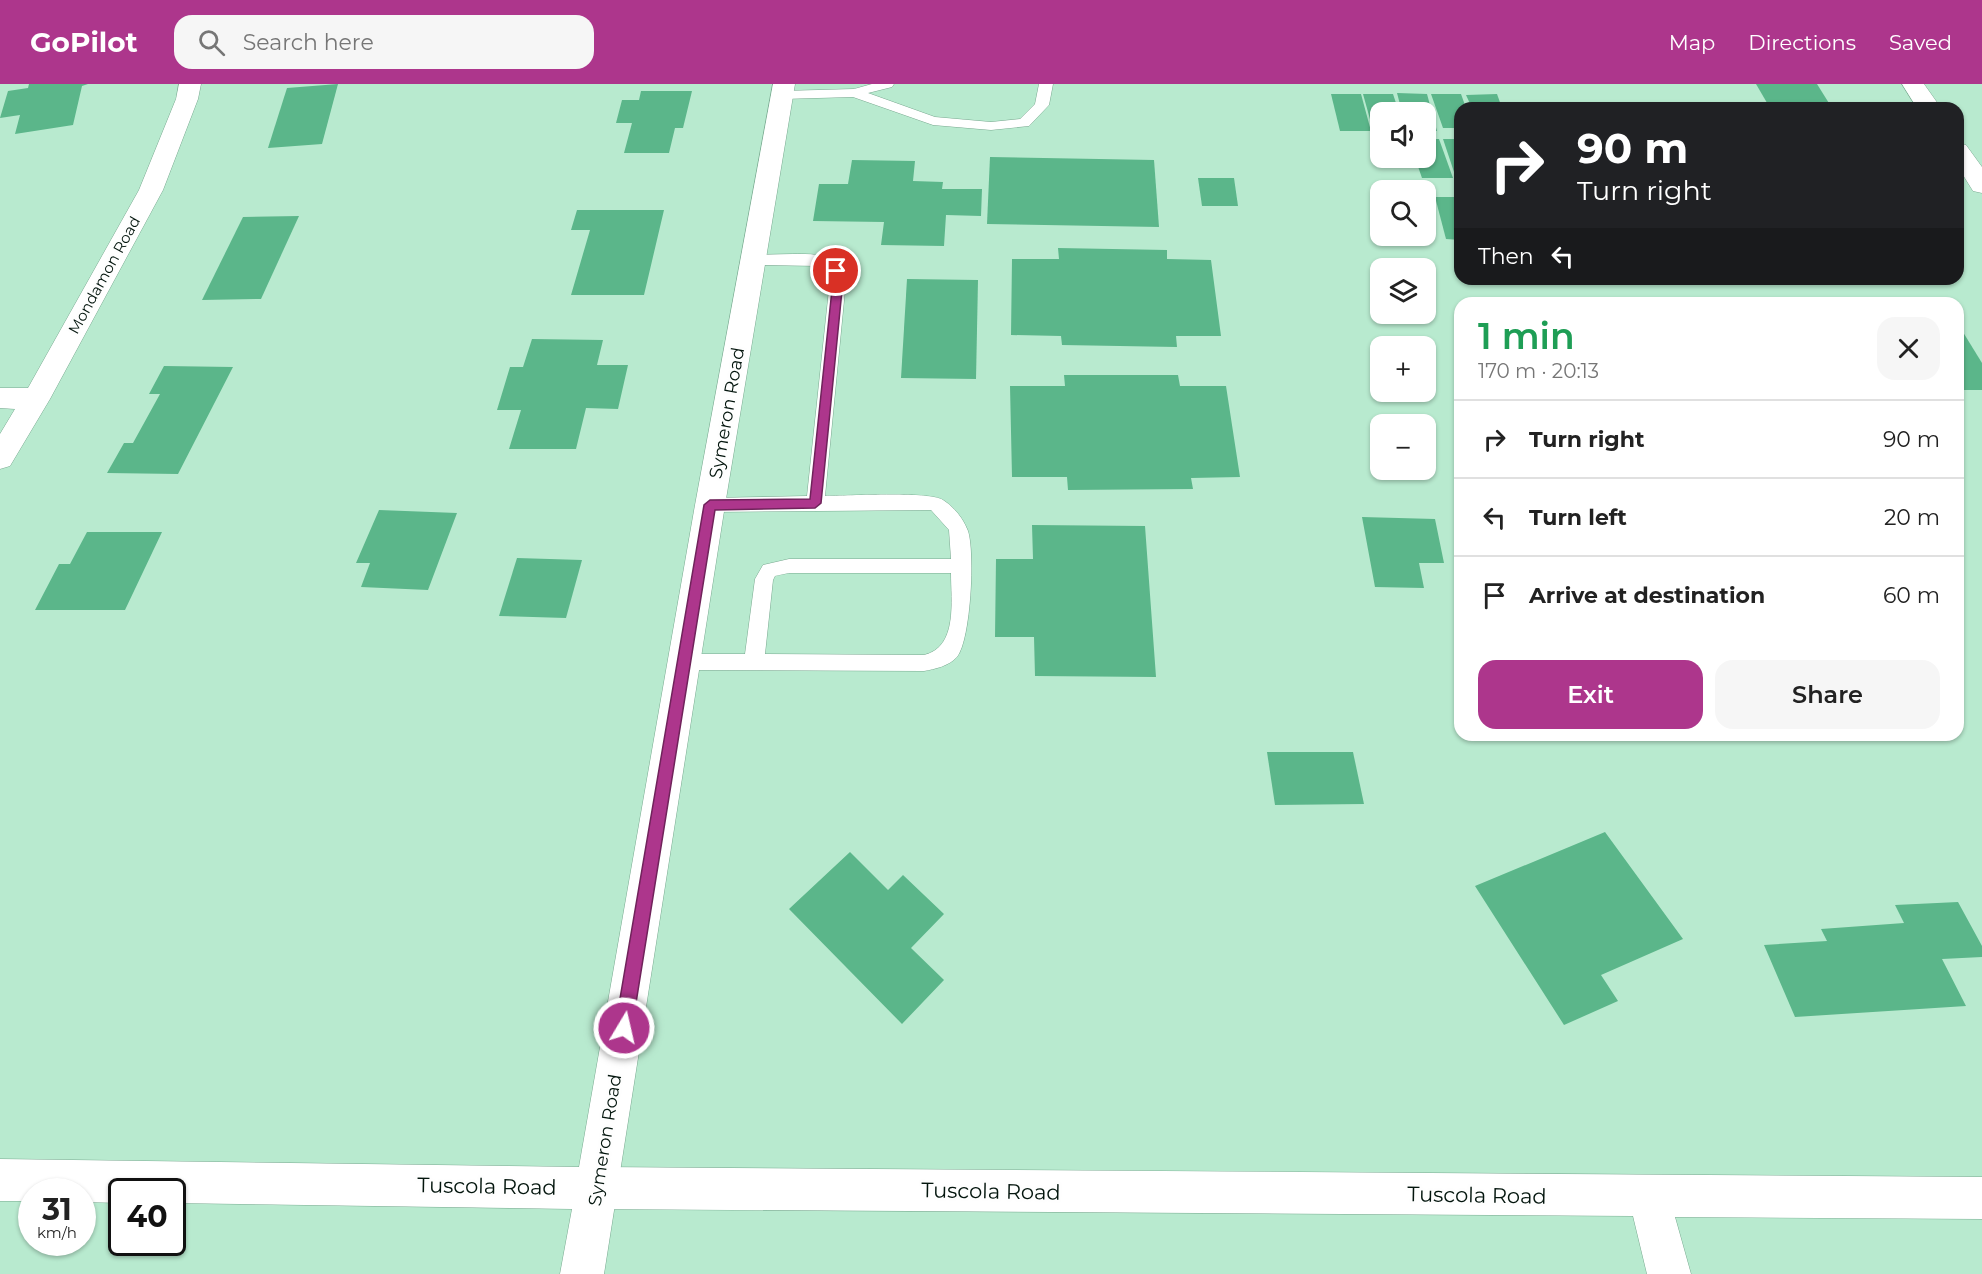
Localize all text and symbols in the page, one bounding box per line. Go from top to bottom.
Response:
search box [174,15,594,69]
text: GoPilot [30,25,138,59]
icon: search [195,26,228,59]
text: Search here [243,29,374,56]
text: Map [1669,30,1715,55]
text: Directions [1748,30,1856,55]
text: Saved [1889,30,1952,55]
map controls [1370,102,1436,480]
button: sound [1370,102,1436,168]
text: 90 m [1577,122,1688,174]
icon: right [1478,126,1556,204]
text: Turn right [1577,174,1712,207]
button: search [1370,180,1436,246]
street label: Mondamon Road [64,213,144,337]
icon: left [1546,240,1579,273]
text: Then [1478,243,1534,270]
pin [810,245,861,296]
icon: arrive [819,254,852,287]
button: layers [1370,258,1436,324]
text: 1 min [1478,314,1575,358]
button: close [1877,317,1940,380]
button: + [1370,336,1436,402]
street label: Symeron Road [705,346,749,480]
text: 170 m · 20:13 [1478,359,1599,383]
button: − [1370,414,1436,480]
icon: right [1478,423,1511,456]
text: Turn right [1529,426,1644,453]
text: 90 m [1883,426,1940,453]
icon: left [1478,501,1511,534]
text: Turn left [1529,504,1627,531]
text: 20 m [1884,504,1940,531]
icon: arrive [1478,579,1511,612]
text: Arrive at destination [1529,582,1765,609]
text: 60 m [1883,582,1940,609]
button: Exit [1478,660,1703,729]
button: Share [1715,660,1940,729]
position arrow [592,996,656,1060]
street label: Symeron Road [584,1073,626,1207]
street label: Tuscola Road [417,1172,557,1200]
street label: Tuscola Road [921,1177,1061,1205]
speed limit sign: 40 [108,1178,186,1256]
street label: Tuscola Road [1407,1181,1547,1209]
text: 31 [42,1191,72,1228]
text: km/h [37,1223,77,1242]

